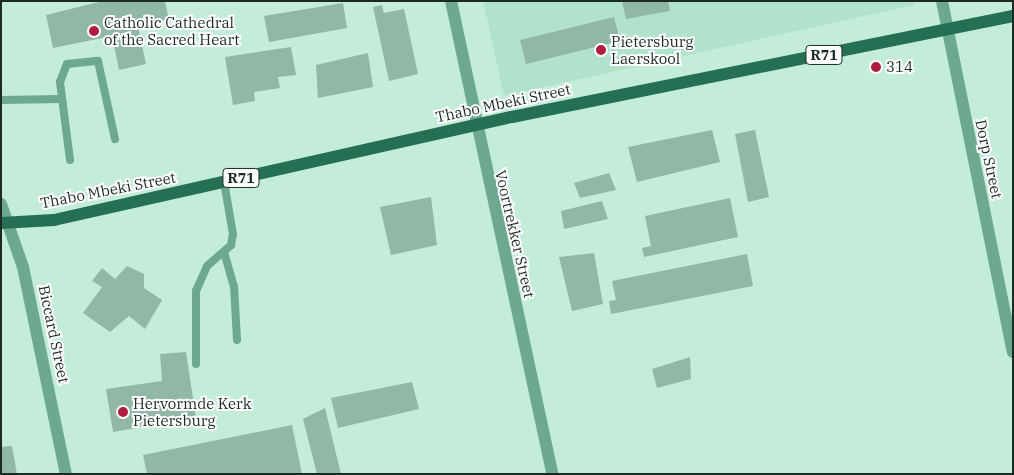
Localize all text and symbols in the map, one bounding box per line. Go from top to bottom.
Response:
place label: Catholic Cathedral of the Sacred Heart [104,13,240,48]
marker: Catholic Cathedral of the Sacred Heart [88,25,100,37]
place label: Pietersburg Laerskool [611,32,693,67]
marker: Pietersburg Laerskool [595,44,607,56]
road number: R71 [805,44,843,66]
place label: 314 [886,58,913,76]
marker: 314 [870,61,882,73]
street label: Thabo Mbeki Street [434,80,572,126]
street label: Dorp Street [972,118,1006,200]
road number: R71 [222,167,260,190]
street label: Thabo Mbeki Street [39,168,177,212]
street label: Voortrekker Street [492,168,538,300]
street label: Biccard Street [35,283,73,385]
place label: Hervormde Kerk Pietersburg [133,394,252,429]
marker: Hervormde Kerk Pietersburg [117,406,129,418]

